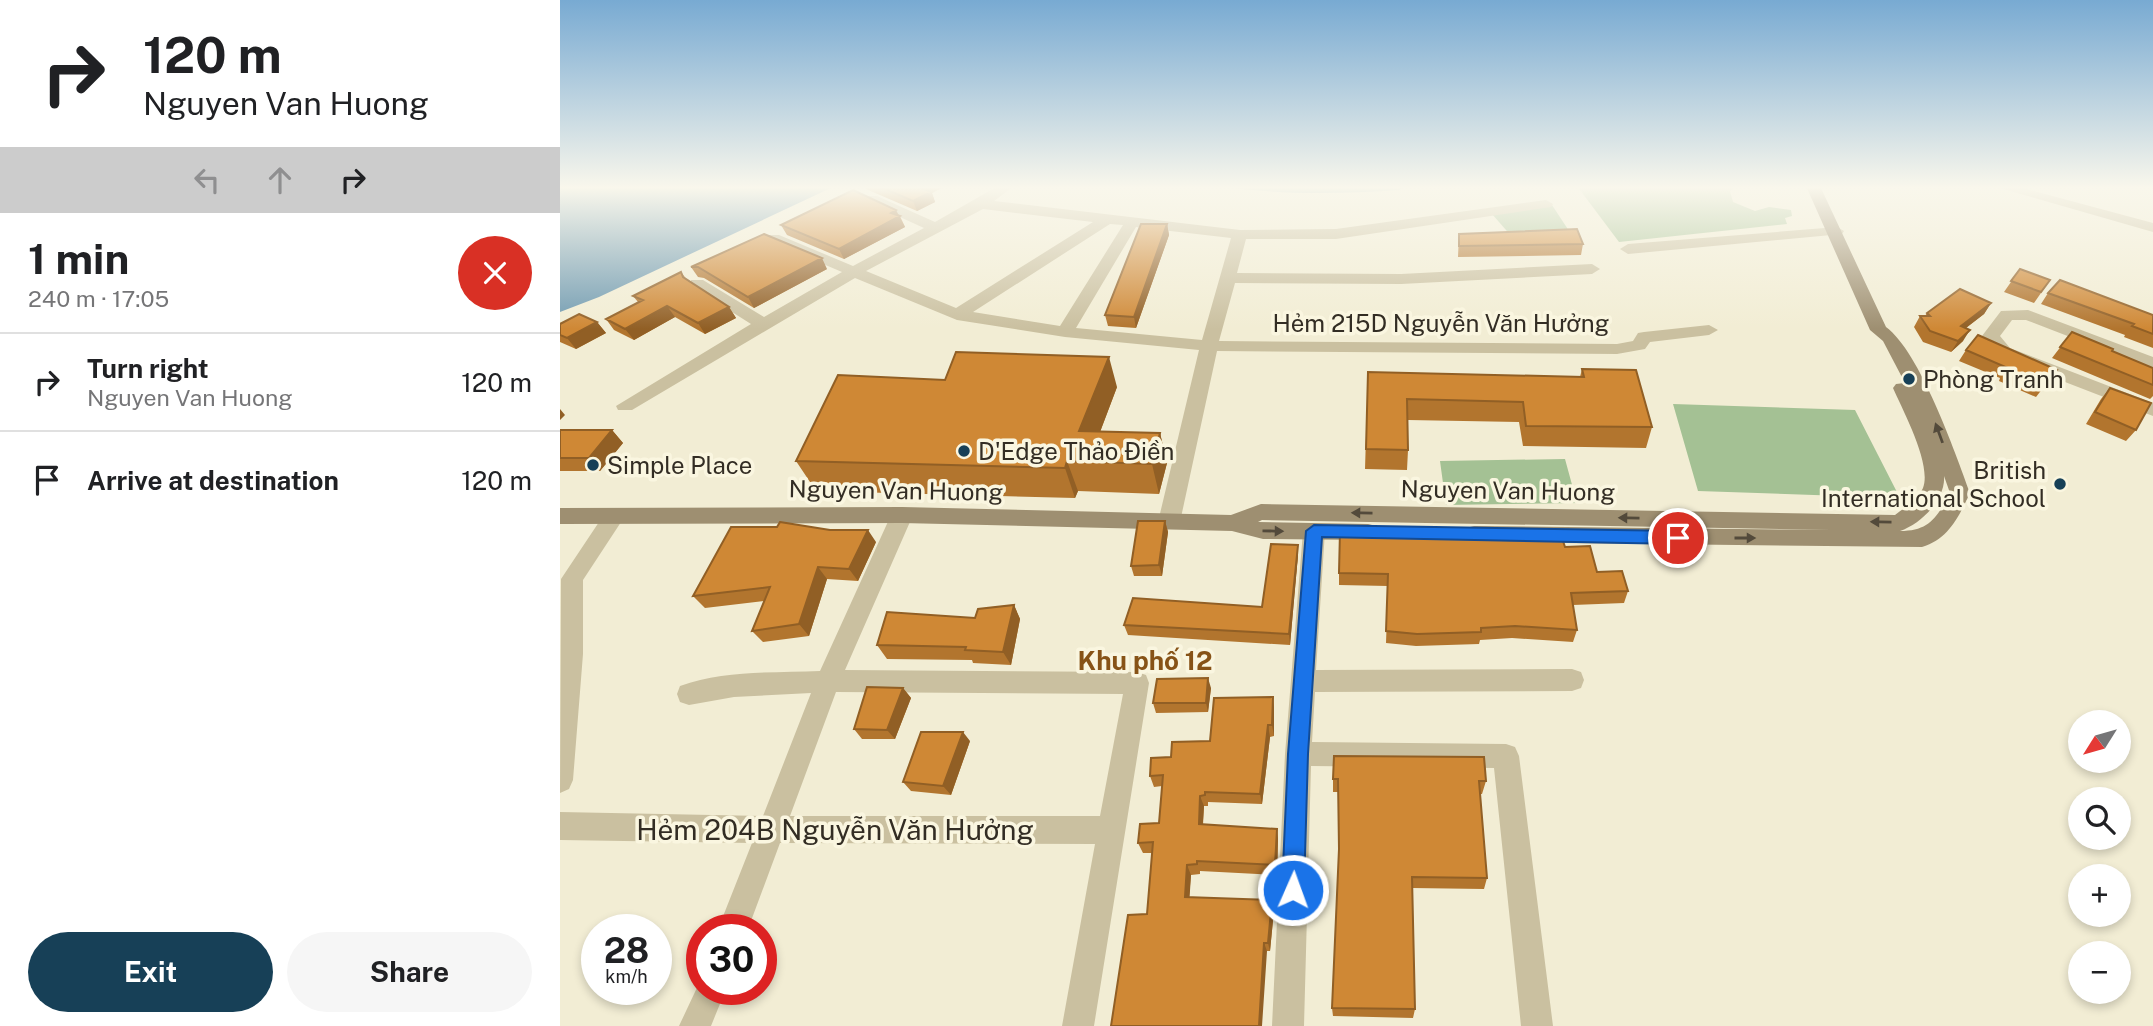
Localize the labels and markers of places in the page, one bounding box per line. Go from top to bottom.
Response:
place label: Phòng Tranh [1923,365,2064,393]
marker: Phòng Tranh [1901,371,1917,387]
place label: D'Edge Thảo Điền [978,437,1174,465]
marker: D'Edge Thảo Điền [956,443,972,459]
place label: Simple Place [607,451,752,479]
place label: British International School [1821,456,2046,512]
marker: Simple Place [585,457,601,473]
marker: British International School [2052,476,2068,492]
pin [1648,508,1708,568]

